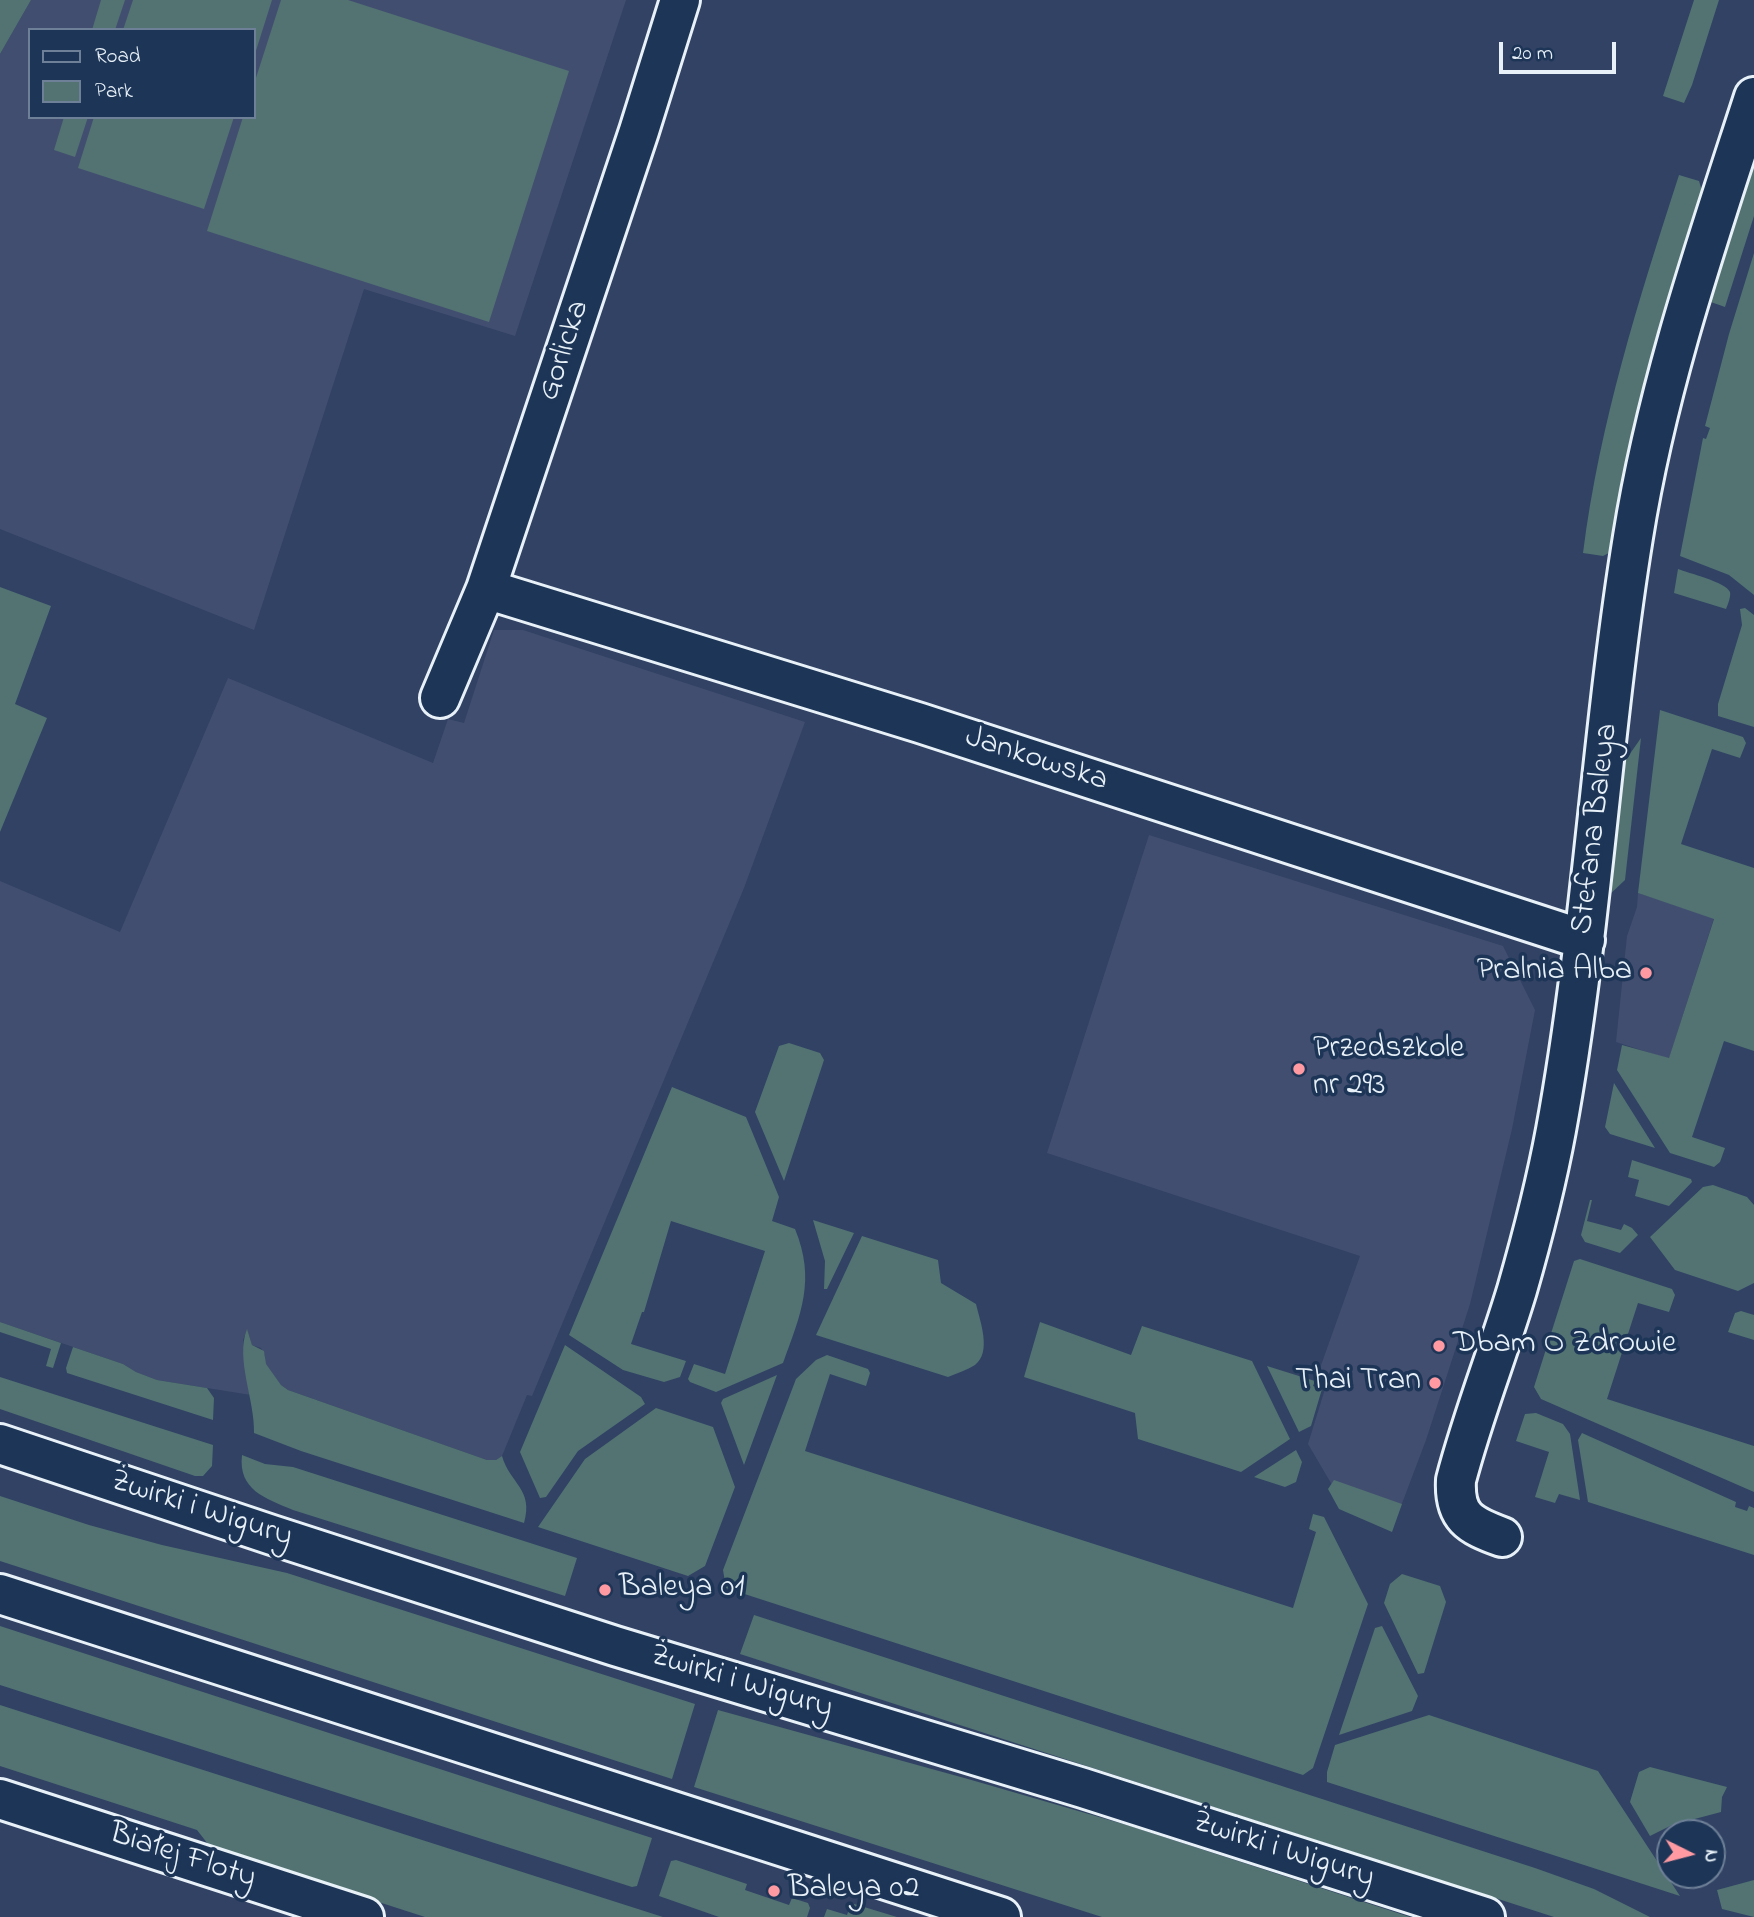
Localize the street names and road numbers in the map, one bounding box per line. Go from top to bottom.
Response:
street label: Gorlicka [532,296,600,406]
street label: Jankowska [960,720,1112,802]
street label: Stefana Baleya [1565,721,1629,937]
street label: Żwirki i Wigury [105,1464,297,1558]
street label: Żwirki i Wigury [645,1638,837,1730]
street label: Żwirki i Wigury [1187,1805,1379,1899]
street label: Białej Floty [104,1816,260,1900]

